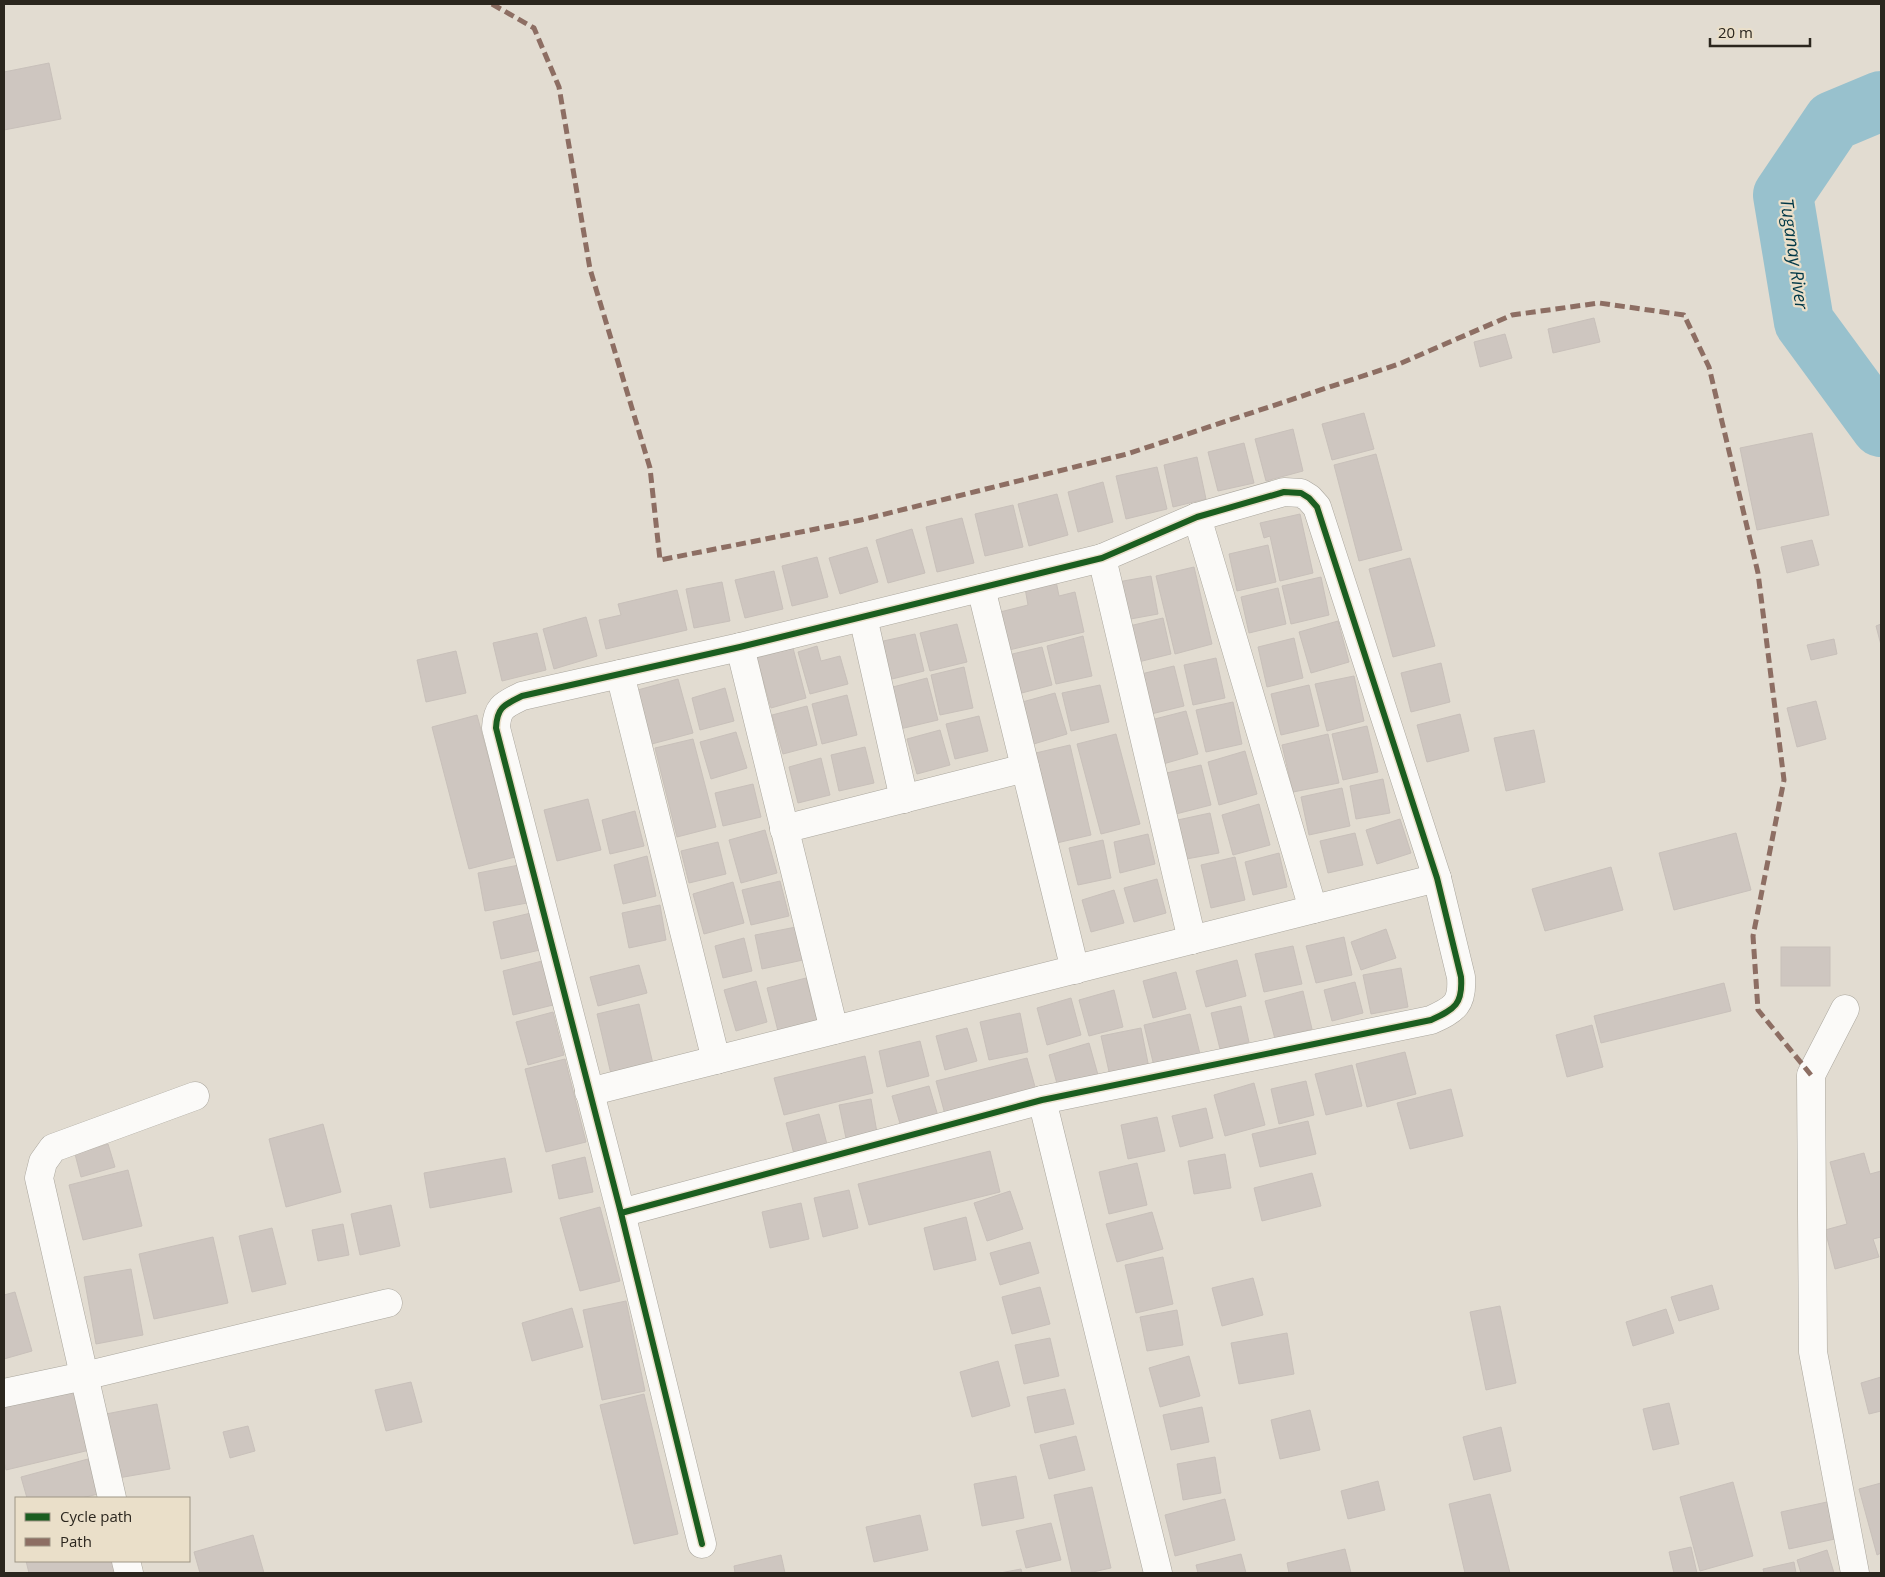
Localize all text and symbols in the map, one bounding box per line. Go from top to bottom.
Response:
scale bar [1710,15,1810,47]
text: 20 m [1718,22,1753,42]
water label: Tuganay River [1775,197,1815,312]
legend [15,1497,190,1562]
text: Cycle path [60,1506,132,1526]
text: Path [60,1531,92,1551]

